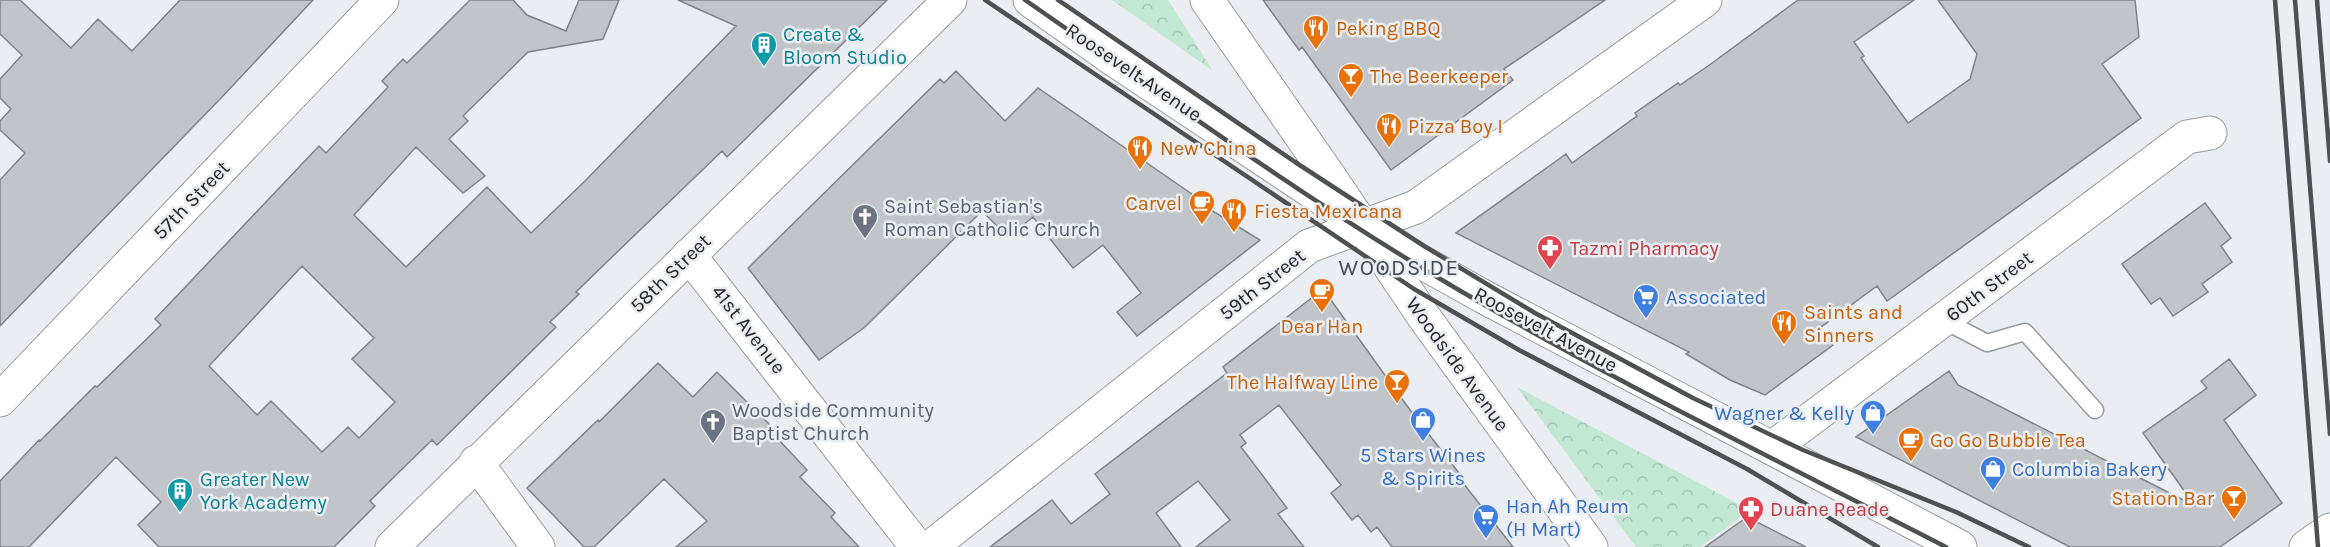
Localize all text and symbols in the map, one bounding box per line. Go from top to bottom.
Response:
restaurant icon: Peking BBQ [1301,13,1331,51]
place label: Peking BBQ [1336,17,1441,40]
street label: Roosevelt Avenue [1061,18,1206,126]
place label: Create & Bloom Studio [783,23,907,69]
building icon: Create & Bloom Studio [749,30,779,68]
bar icon: The Beerkeeper [1336,61,1366,99]
place label: The Beerkeeper [1370,65,1509,88]
restaurant icon: Pizza Boy I [1374,111,1404,149]
place label: Pizza Boy I [1408,115,1503,138]
restaurant icon: New China [1125,133,1155,171]
place label: New China [1160,137,1257,160]
street label: 57th Street [148,156,235,244]
cafe icon: Carvel [1187,188,1217,226]
place label: Carvel [1126,192,1182,215]
place label: Saint Sebastian's Roman Catholic Church [884,195,1100,241]
restaurant icon: Fiesta Mexicana [1219,196,1249,234]
place label: Fiesta Mexicana [1254,200,1402,223]
church icon: Saint Sebastian's Roman Catholic Church [850,202,880,240]
street label: 58th Street [625,229,716,317]
pharmacy icon: Tazmi Pharmacy [1535,233,1565,271]
place label: Tazmi Pharmacy [1570,237,1719,260]
street label: 59th Street [1215,244,1310,325]
street label: 60th Street [1941,246,2038,326]
district label: WOODSIDE [1339,255,1459,281]
cafe icon: Dear Han [1307,276,1337,314]
street label: 41st Avenue [707,280,790,378]
street label: Roosevelt Avenue [1470,282,1621,377]
supermarket icon: Associated [1631,282,1661,320]
place label: Associated [1666,286,1766,309]
street label: Woodside Avenue [1401,293,1514,436]
place label: Saints and Sinners [1804,301,1903,347]
restaurant icon: Saints and Sinners [1769,308,1799,346]
place label: Dear Han [1281,315,1363,338]
bar icon: The Halfway Line [1382,367,1412,405]
place label: The Halfway Line [1227,371,1378,394]
shop icon: Wagner & Kelly [1858,398,1888,436]
place label: Woodside Community Baptist Church [732,399,934,445]
place label: Wagner & Kelly [1714,402,1854,425]
shop icon: 5 Stars Wines & Spirits [1408,405,1438,443]
church icon: Woodside Community Baptist Church [698,407,728,445]
cafe icon: Go Go Bubble Tea [1896,425,1926,463]
place label: Go Go Bubble Tea [1930,429,2086,452]
place label: 5 Stars Wines & Spirits [1360,444,1486,490]
shop icon: Columbia Bakery [1978,454,2008,492]
place label: Columbia Bakery [2012,458,2167,481]
place label: Greater New York Academy [200,468,327,514]
building icon: Greater New York Academy [165,476,195,514]
bar icon: Station Bar [2219,483,2249,521]
place label: Station Bar [2111,487,2215,510]
pharmacy icon: Duane Reade [1736,494,1766,532]
place label: Han Ah Reum (H Mart) [1506,495,1629,541]
place label: Duane Reade [1770,498,1889,521]
supermarket icon: Han Ah Reum (H Mart) [1471,502,1501,540]

